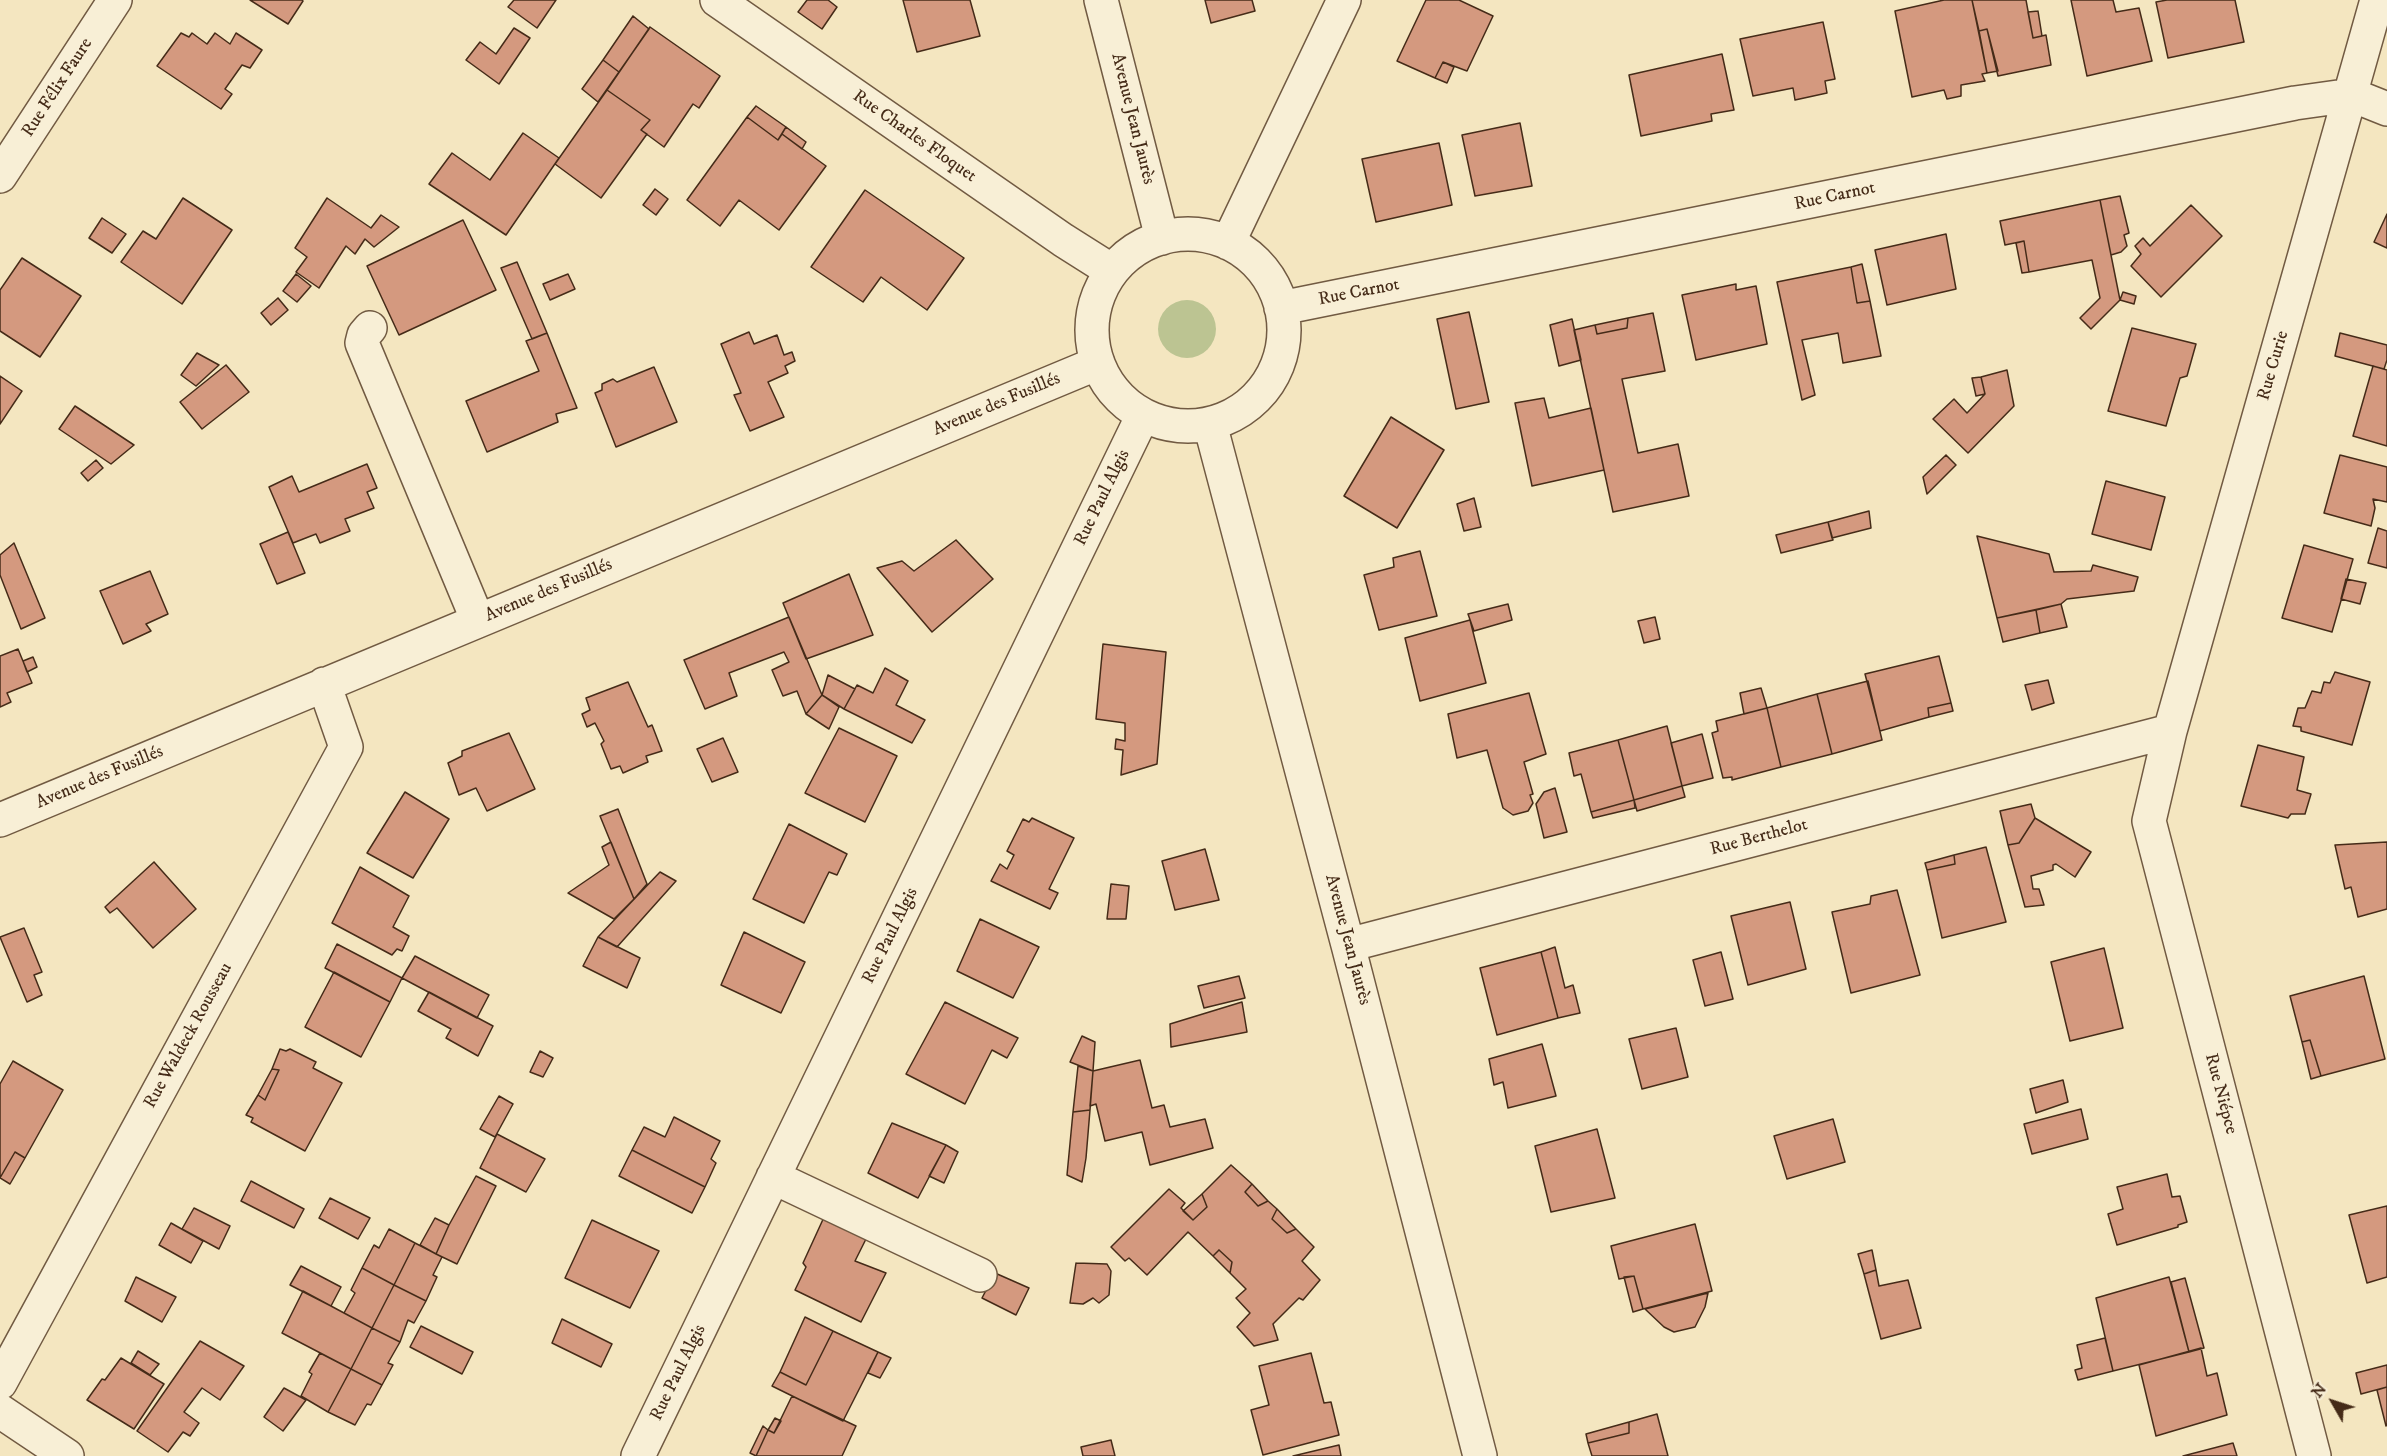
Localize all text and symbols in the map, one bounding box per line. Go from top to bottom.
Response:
street label: Rue Félix Faure [18,34,98,142]
street label: Avenue Jean Jaurès [1105,51,1159,187]
street label: Rue Charles Floquet [848,86,980,188]
street label: Rue Carnot [1793,178,1877,216]
street label: Rue Carnot [1317,275,1401,311]
street label: Rue Curie [2254,329,2294,403]
street label: Avenue des Fusillés [930,368,1064,442]
street label: Rue Paul Algis [1070,446,1136,550]
street label: Avenue des Fusillés [482,554,616,628]
street label: Avenue des Fusillés [33,741,167,815]
street label: Rue Berthelot [1708,815,1810,861]
street label: Avenue Jean Jaurès [1319,872,1375,1008]
street label: Rue Paul Algis [858,884,924,988]
street label: Rue Waldeck Rousseau [140,960,238,1112]
street label: Rue Niépce [2199,1051,2241,1137]
street label: Rue Paul Algis [646,1321,712,1425]
north arrow [2303,1372,2363,1432]
text: N [2307,1379,2331,1402]

